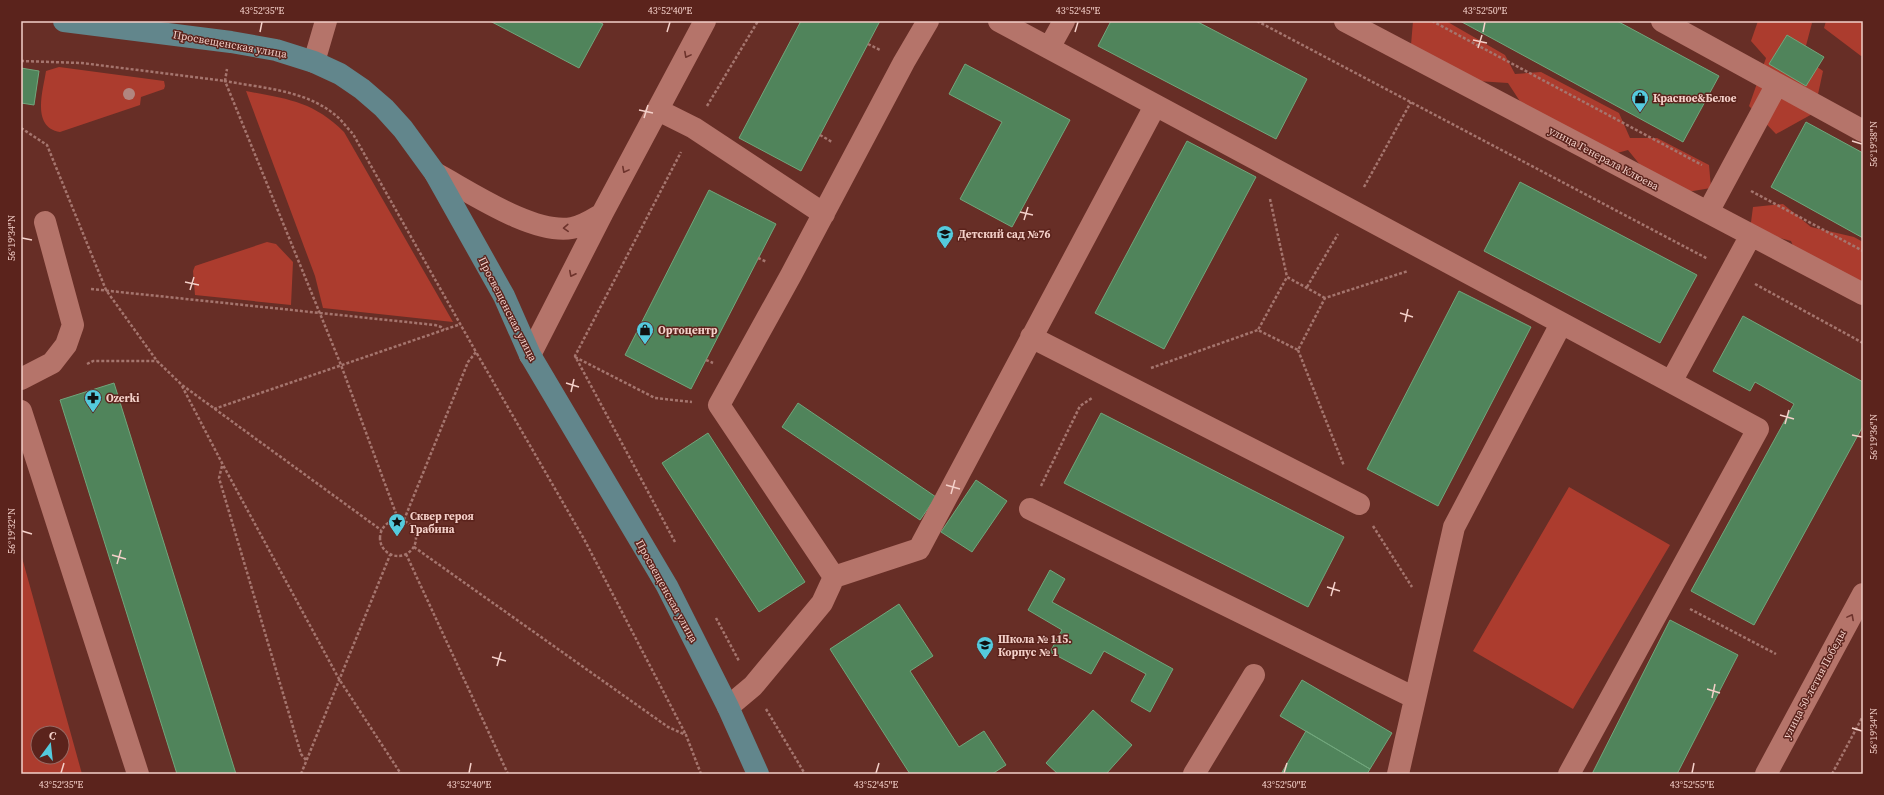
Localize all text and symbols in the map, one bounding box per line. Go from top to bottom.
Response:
text: 43°52'35"E [240,4,284,17]
text: 43°52'40"E [648,4,692,17]
text: 43°52'45"E [1056,4,1100,17]
text: 43°52'50"E [1463,4,1507,17]
street label: Просвещенская улица [172,27,288,62]
one-way arrow [684,51,691,59]
shop icon: Красное&Белое [1630,88,1650,113]
place label: Красное&Белое [1653,91,1737,106]
text: 56°19'38"N [1867,121,1880,167]
street label: улица Генерала Клюева [1546,123,1662,194]
one-way arrow [623,166,630,173]
text: 56°19'34"N [5,215,18,261]
one-way arrow [563,223,569,232]
school or university icon: Детский сад №76 [935,224,955,249]
place label: Детский сад №76 [958,227,1050,242]
street label: Просвещенская улица [475,254,541,364]
one-way arrow [569,270,577,277]
shop icon: Ортоцентр [635,320,655,345]
place label: Ортоцентр [658,323,718,338]
pharmacy icon: Ozerki [83,388,103,413]
place label: Ozerki [106,391,140,406]
text: 56°19'36"N [1867,414,1880,460]
text: 56°19'32"N [5,508,18,554]
place label: Сквер героя Грабина [410,509,474,537]
place icon: Сквер героя Грабина [387,512,407,537]
street label: Просвещенская улица [632,537,701,646]
one-way arrow [1846,613,1854,621]
street label: улица 50-летия Победы [1779,627,1850,741]
place label: Школа № 115. Корпус № 1 [998,632,1072,660]
school or university icon: Школа № 115. Корпус № 1 [975,635,995,660]
text: 56°19'34"N [1867,708,1880,754]
north arrow [30,725,70,765]
text: С [47,728,58,744]
text: 43°52'35"E [39,778,83,791]
text: 43°52'40"E [447,778,491,791]
text: 43°52'45"E [854,778,898,791]
text: 43°52'50"E [1262,778,1306,791]
text: 43°52'55"E [1670,778,1714,791]

